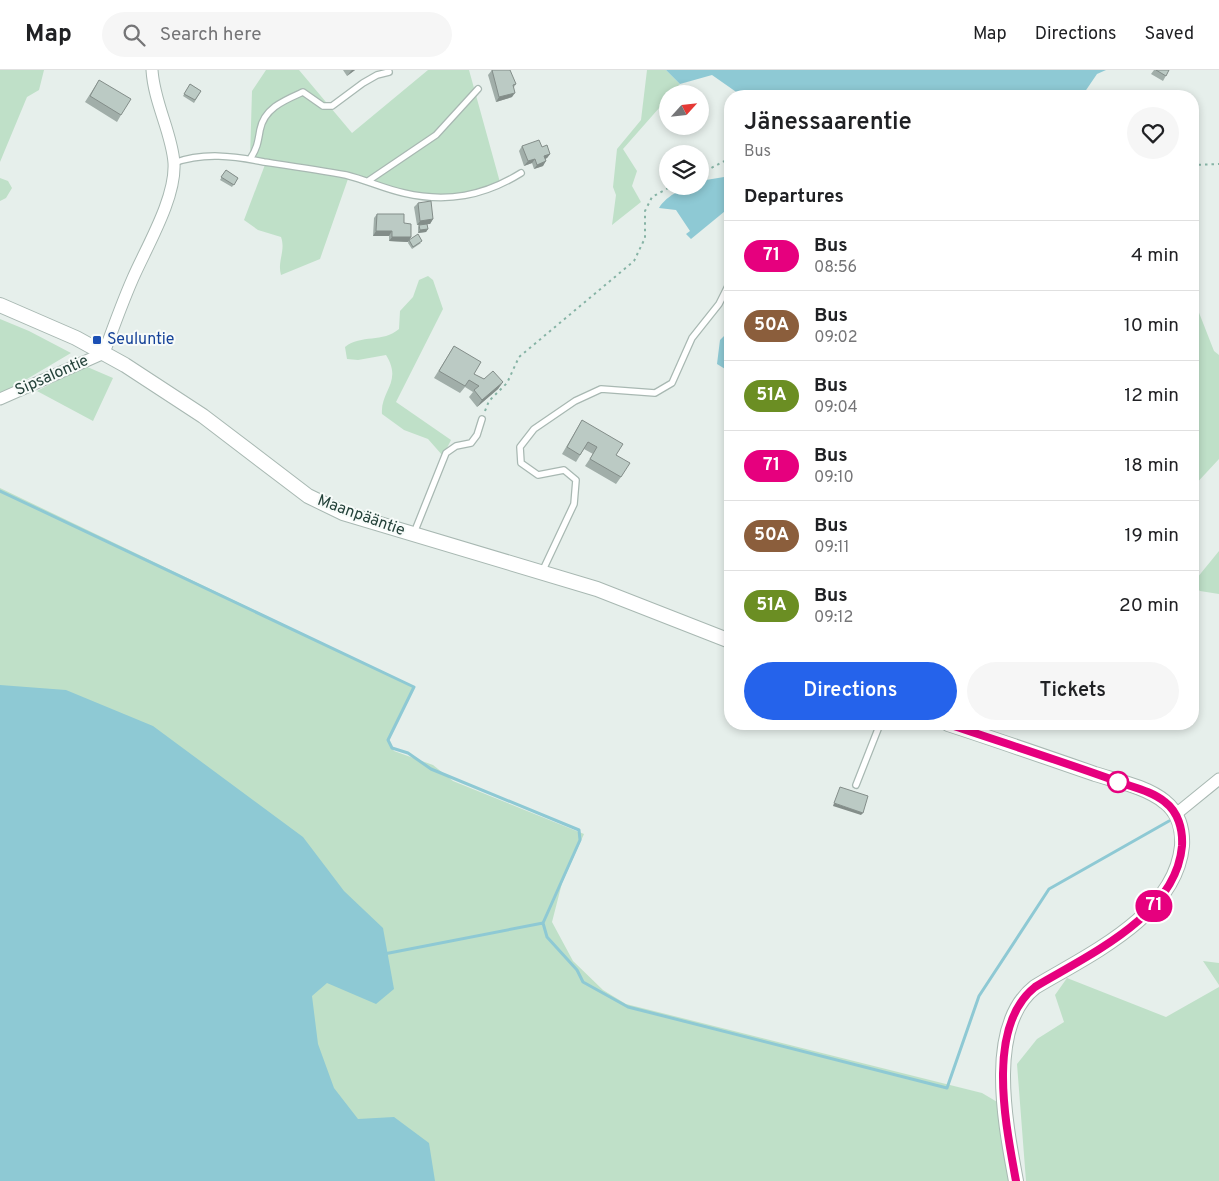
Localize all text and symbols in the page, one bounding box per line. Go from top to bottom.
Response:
search box [102,12,452,57]
text: Map [25,20,72,50]
icon: search [120,21,148,49]
text: Search here [160,23,261,47]
text: Map [973,23,1007,46]
text: Directions [1035,23,1117,46]
text: Saved [1145,23,1194,46]
north arrow [659,85,709,135]
map controls [659,85,709,195]
button: heart [1127,107,1179,159]
text: Jänessaarentie [744,108,912,138]
text: Bus [744,142,771,162]
button: layers [659,145,709,195]
text: Departures [744,185,844,209]
text: Bus [814,234,848,258]
text: 71 [763,244,780,267]
text: 4 min [1131,244,1179,268]
text: 08:56 [814,258,857,278]
text: Bus [814,304,848,328]
text: 50A [754,314,789,337]
text: 10 min [1124,314,1179,338]
text: 09:02 [814,328,858,348]
place label: Seuluntie [107,330,174,350]
marker: Seuluntie [91,334,103,346]
street label: Sipsalontie [12,351,92,401]
text: Bus [814,374,848,398]
text: 51A [756,384,787,407]
text: 12 min [1124,384,1179,408]
text: 09:04 [814,398,858,418]
text: Bus [814,444,848,468]
text: 71 [763,454,780,477]
text: 18 min [1124,454,1179,478]
text: 09:10 [814,468,854,488]
street label: Maanpääntie [314,491,408,541]
text: Bus [814,514,848,538]
text: 50A [754,524,789,547]
text: 19 min [1124,524,1179,548]
text: 09:11 [814,538,850,558]
text: Bus [814,584,848,608]
text: 51A [756,594,787,617]
text: 20 min [1119,594,1179,618]
text: 09:12 [814,608,853,628]
button: Directions [744,662,957,720]
button: Tickets [967,662,1179,720]
unlabelled marker [1107,771,1129,793]
line badge: 71 [1132,890,1176,922]
text: 71 [1145,894,1163,917]

